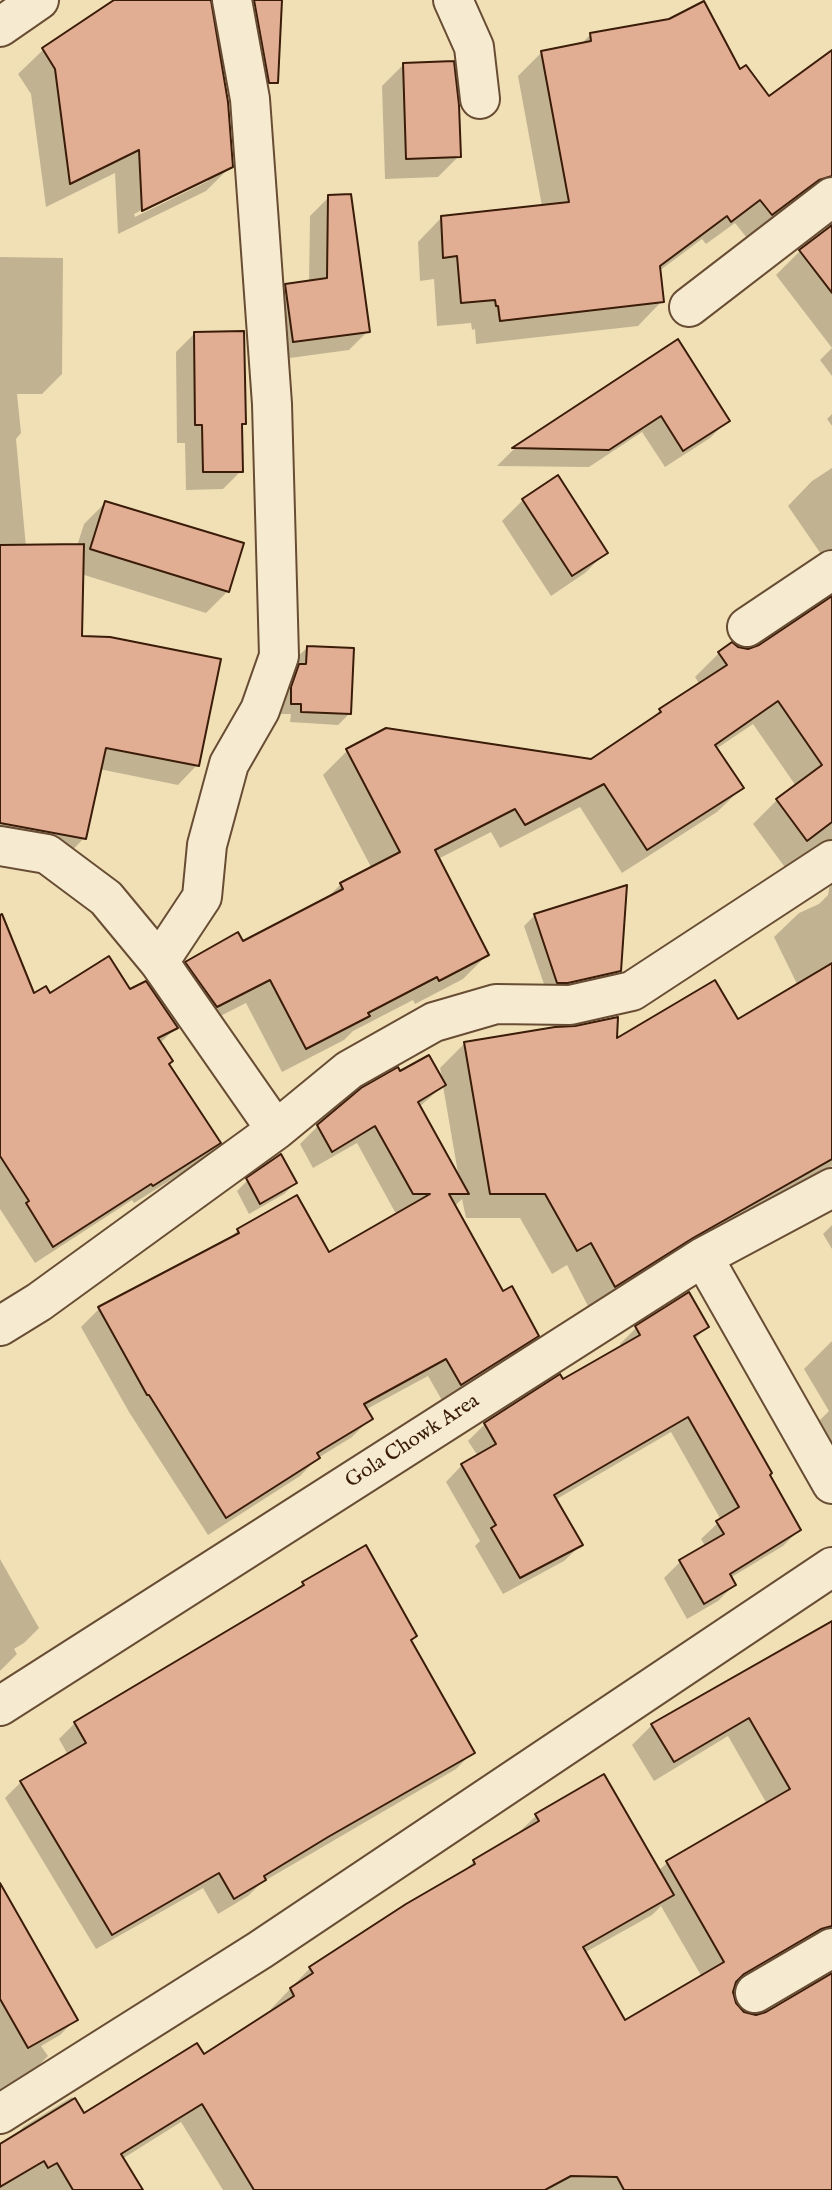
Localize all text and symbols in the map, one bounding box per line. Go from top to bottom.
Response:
street label: Gola Chowk Area [341,1389,485,1495]

